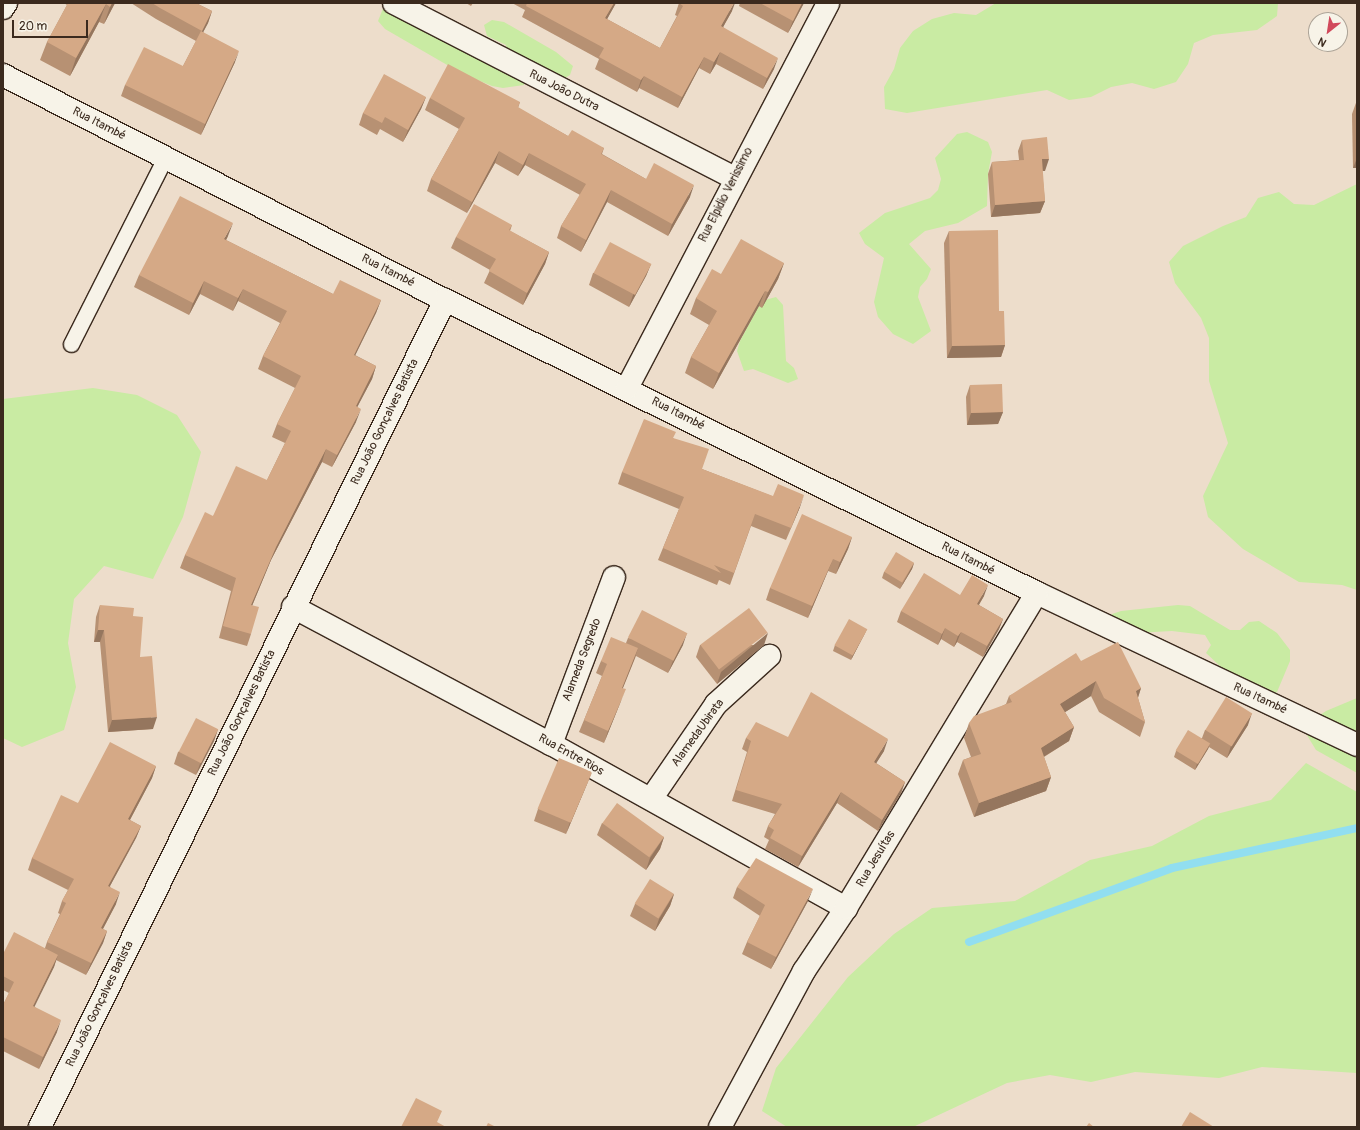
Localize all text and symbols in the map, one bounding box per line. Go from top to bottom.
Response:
scale bar [14,12,90,38]
north arrow [1308,12,1348,52]
text: 20 m [19,19,47,34]
text: N [1316,34,1329,49]
street label: Rua João Dutra [527,67,601,115]
street label: Rua Itambé [70,104,128,144]
street label: Rua Elpidio Verissimo [696,145,756,245]
street label: Rua Itambé [359,251,417,291]
street label: Rua João Gonçalves Batista [348,357,422,487]
street label: Rua Itambé [649,394,707,434]
street label: Rua Itambé [939,539,997,579]
street label: Alameda Segredo [560,616,604,704]
street label: Rua João Gonçalves Batista [205,648,279,778]
street label: Rua Itambé [1231,680,1289,718]
street label: AlamedaUbirata [669,696,727,770]
street label: Rua Entre Rios [536,731,606,779]
street label: Rua Jesuítas [854,828,898,890]
street label: Rua João Gonçalves Batista [63,939,137,1069]

